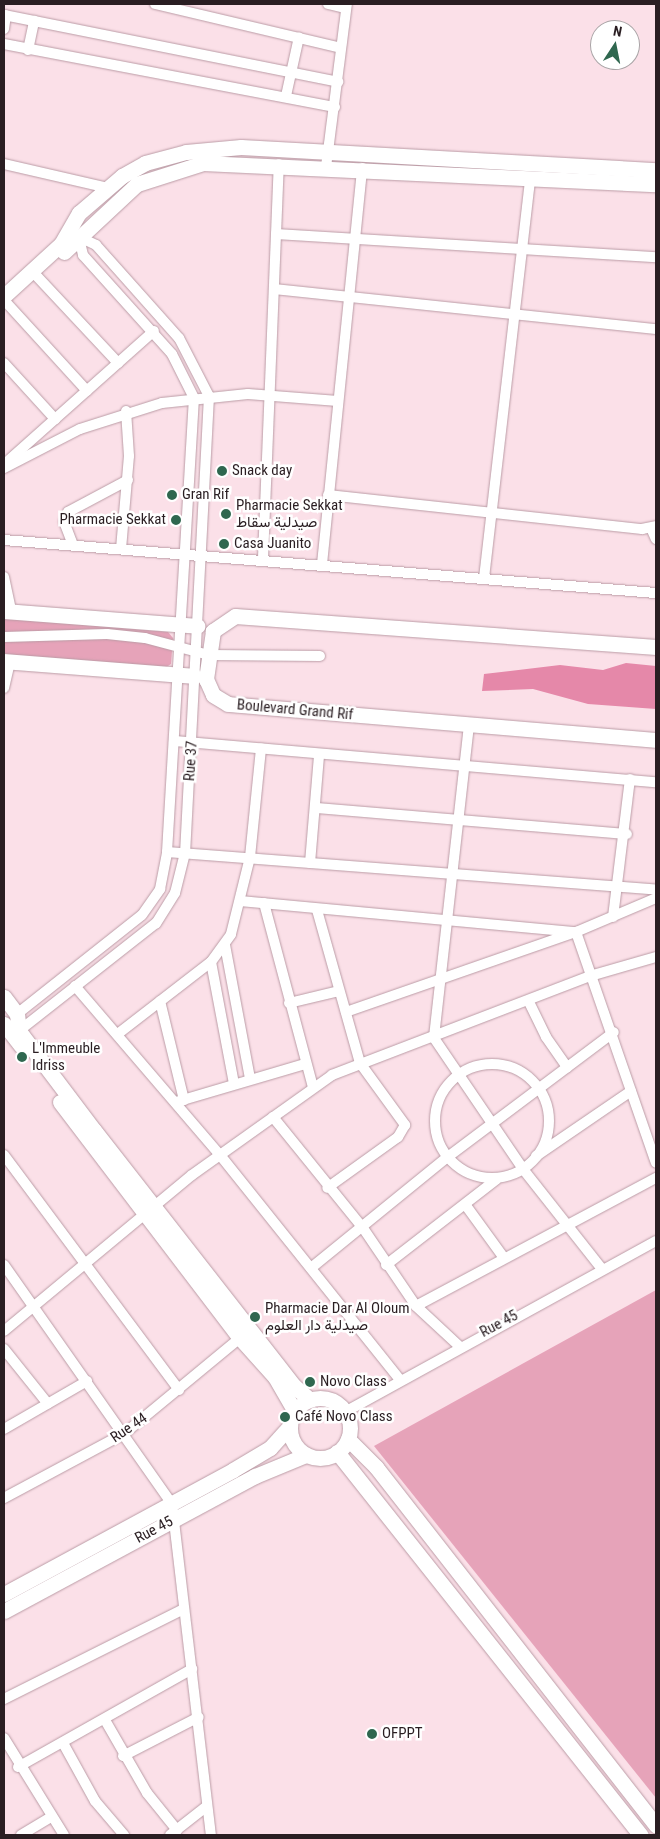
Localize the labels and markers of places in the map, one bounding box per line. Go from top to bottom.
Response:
place label: Snack day [232,462,292,480]
marker: Snack day [216,465,228,477]
place label: Gran Rif [182,486,229,504]
marker: Gran Rif [166,489,178,501]
place label: Pharmacie Sekkat صيدلية سقاط [236,496,343,531]
marker: Pharmacie Sekkat صيدلية سقاط [220,508,232,520]
place label: Pharmacie Sekkat [59,511,166,529]
marker: Pharmacie Sekkat [170,514,182,526]
place label: Casa Juanito [234,535,311,553]
marker: Casa Juanito [218,538,230,550]
place label: L'Immeuble Idriss [32,1039,100,1074]
marker: L'Immeuble Idriss [16,1051,28,1063]
place label: Pharmacie Dar Al Oloum صيدلية دار العلوم [265,1299,409,1334]
marker: Pharmacie Dar Al Oloum صيدلية دار العلوم [249,1311,261,1323]
place label: Novo Class [320,1373,387,1391]
marker: Novo Class [304,1376,316,1388]
place label: Café Novo Class [295,1408,393,1426]
marker: Café Novo Class [279,1411,291,1423]
place label: OFPPT [382,1725,423,1743]
marker: OFPPT [366,1728,378,1740]

